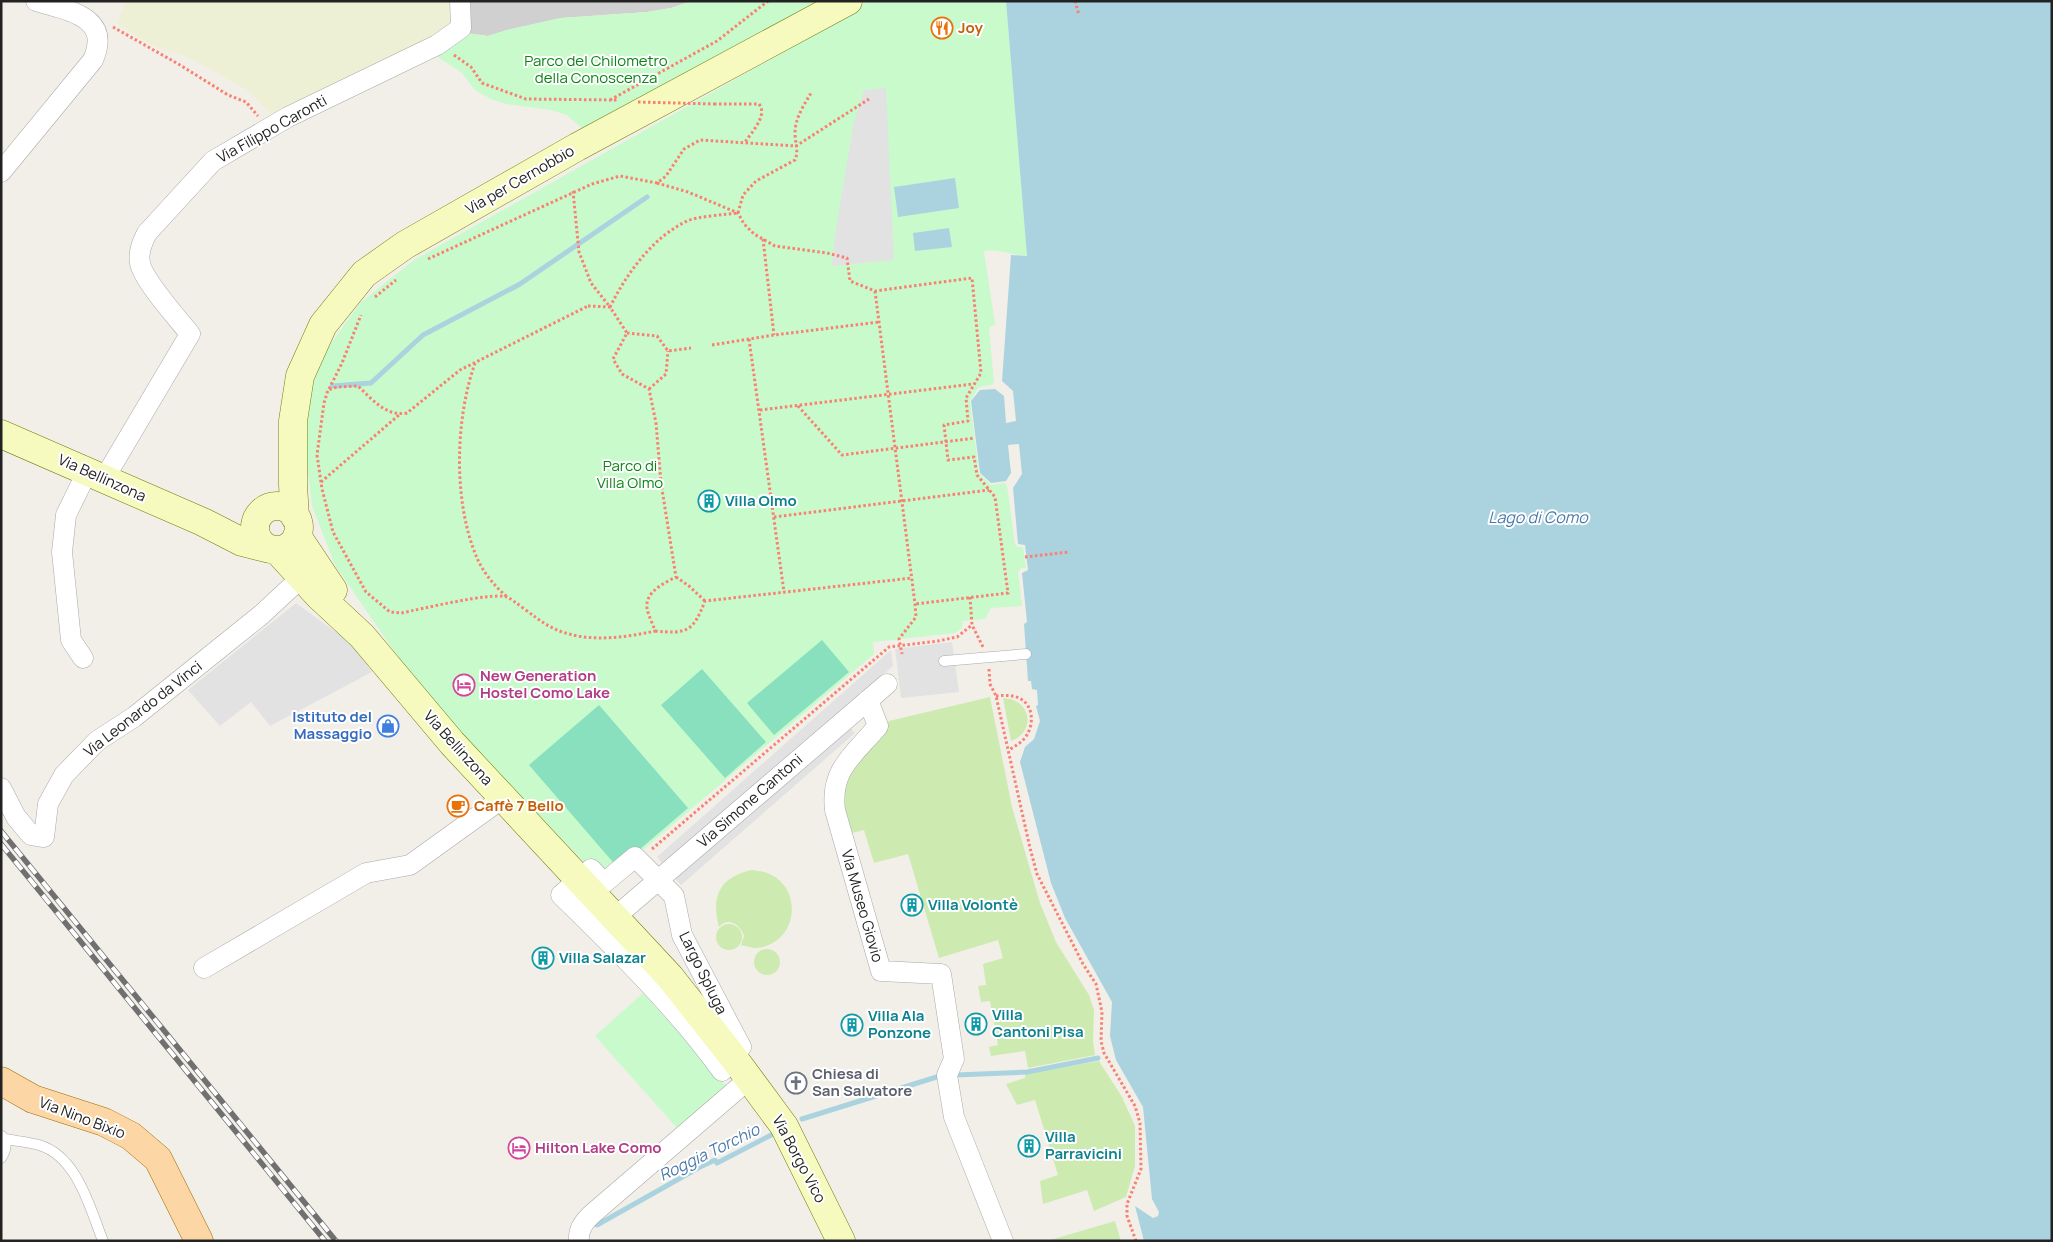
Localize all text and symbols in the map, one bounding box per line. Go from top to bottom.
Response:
restaurant icon: Joy [930,16,954,40]
place label: Joy [958,17,983,38]
park label: Parco del Chilometro della Conoscenza [524,50,668,88]
street label: Via Filippo Caronti [213,90,331,168]
street label: Via per Cernobbio [461,140,578,219]
street label: Via Bellinzona [55,449,150,506]
park label: Parco di Villa Olmo [597,455,663,493]
building icon: Villa Olmo [697,489,721,513]
place label: Villa Olmo [725,490,797,511]
water label: Lago di Como [1488,506,1589,528]
street label: Via Leonardo da Vinci [79,656,206,762]
place label: New Generation Hostel Como Lake [480,665,610,703]
hotel icon: New Generation Hostel Como Lake [452,673,476,697]
place label: Istituto del Massaggio [292,706,372,744]
street label: Via Bellinzona [419,706,498,790]
shop icon: Istituto del Massaggio [376,714,400,738]
street label: Via Simone Cantoni [692,749,807,852]
cafe icon: Caffè 7 Bello [446,794,470,818]
place label: Caffè 7 Bello [474,795,564,816]
street label: Via Museo Giovio [836,847,889,965]
building icon: Villa Volontè [900,893,924,917]
place label: Villa Volontè [928,894,1018,915]
street label: Largo Spluga [674,928,733,1018]
building icon: Villa Salazar [531,946,555,970]
place label: Villa Salazar [559,947,646,968]
place label: Villa Cantoni Pisa [992,1004,1084,1042]
place label: Villa Ala Ponzone [868,1005,931,1043]
building icon: Villa Cantoni Pisa [964,1012,988,1036]
building icon: Villa Ala Ponzone [840,1013,864,1037]
place label: Chiesa di San Salvatore [812,1063,912,1101]
church icon: Chiesa di San Salvatore [784,1071,808,1095]
street label: Via Nino Bixio [36,1091,129,1144]
street label: Via Borgo Vico [767,1111,831,1206]
water label: Roggia Torchio [655,1118,764,1186]
place label: Villa Parravicini [1045,1126,1122,1164]
building icon: Villa Parravicini [1017,1134,1041,1158]
hotel icon: Hilton Lake Como [507,1136,531,1160]
place label: Hilton Lake Como [535,1137,662,1158]

